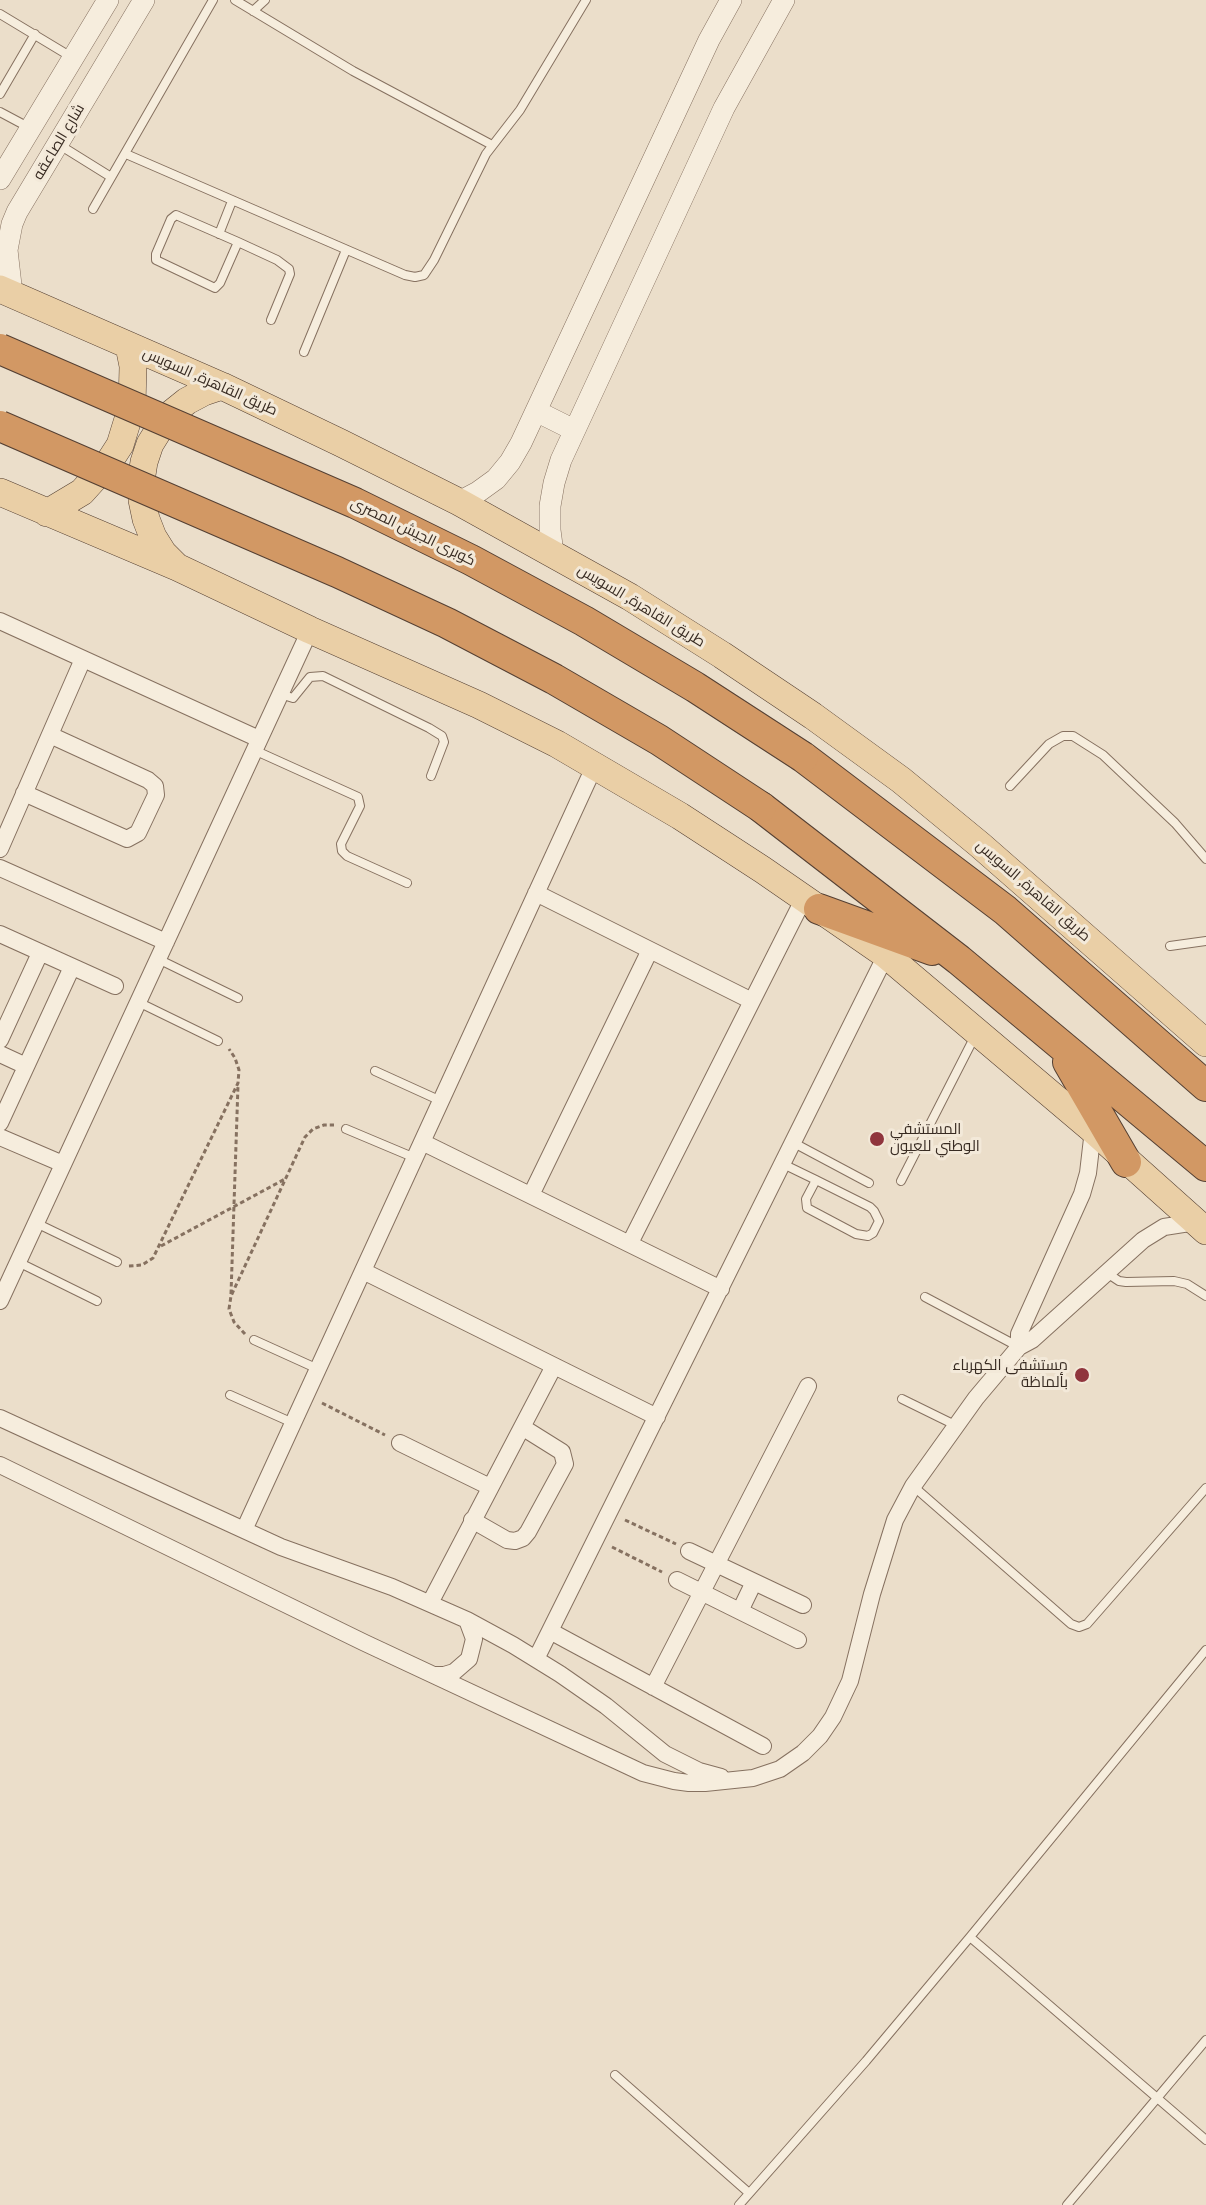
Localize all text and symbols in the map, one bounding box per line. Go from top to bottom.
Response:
street label: شارع الصاعقه [29,101,89,183]
street label: طريق القاهرة, السويس [140,344,280,420]
street label: كوبرى الجيش المصرى [348,494,478,570]
street label: طريق القاهرة, السويس [574,561,708,651]
street label: طريق القاهرة, السويس [972,836,1094,946]
place label: المستشفي الوطني للعيون [890,1121,980,1156]
marker: المستشفي الوطني للعيون [868,1130,886,1148]
place label: مستشفى الكهرباء بألماظة [952,1357,1068,1392]
marker: مستشفى الكهرباء بألماظة [1073,1366,1091,1384]

